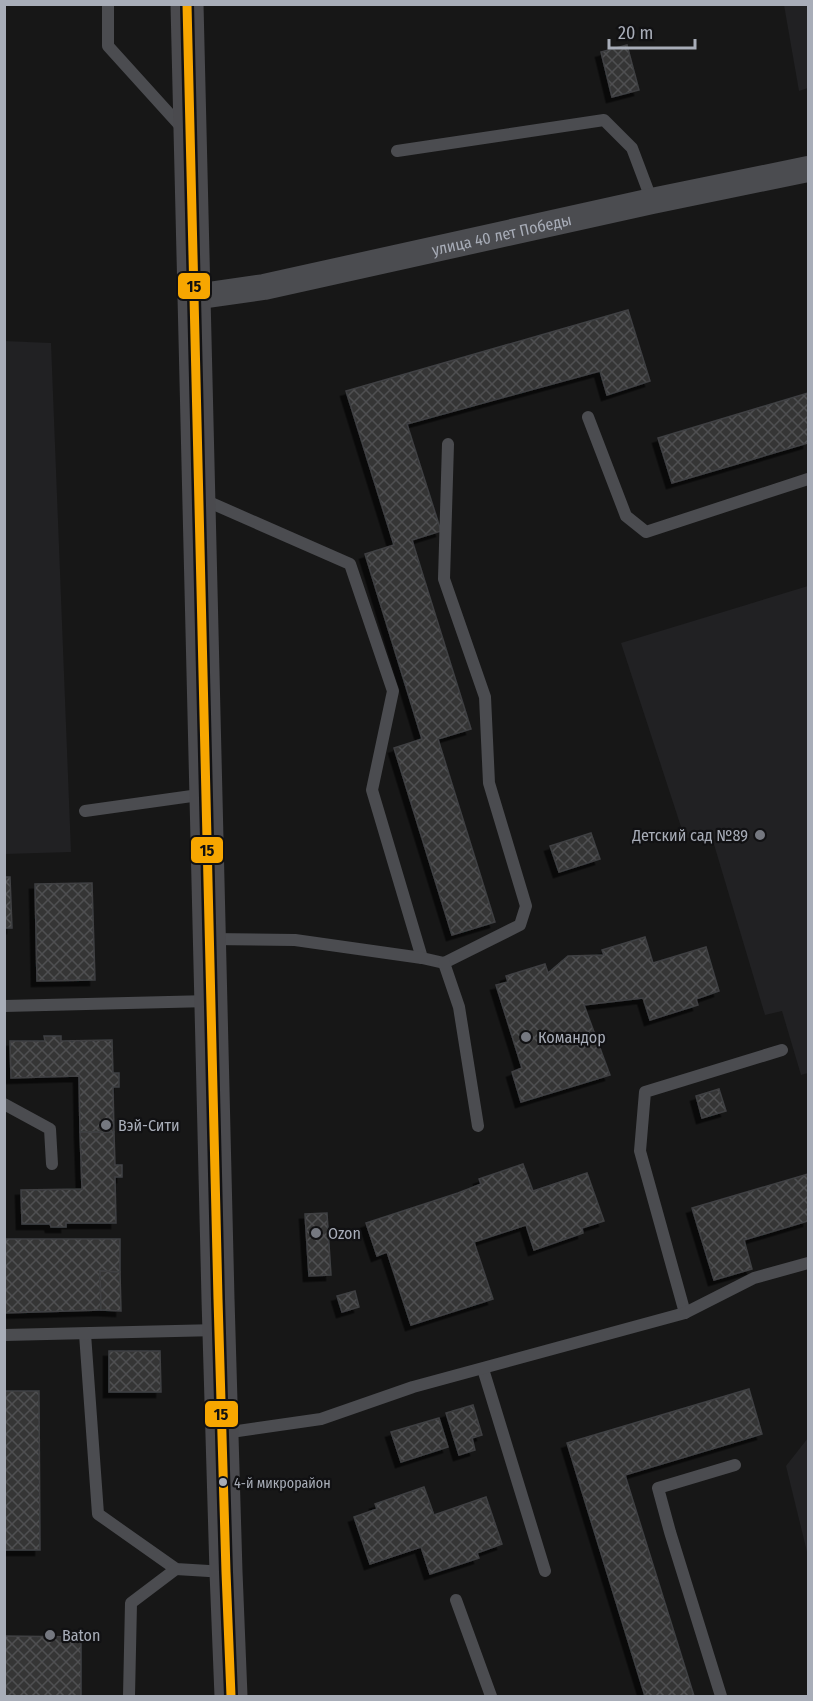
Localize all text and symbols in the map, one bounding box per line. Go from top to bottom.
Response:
scale bar [609,12,694,50]
text: 20 m [618,22,653,44]
street label: улица 40 лет Победы [430,210,573,260]
line badge: 15 [177,272,211,300]
text: 15 [187,277,201,296]
place label: Детский сад №89 [631,826,748,845]
marker: Детский сад №89 [753,828,767,842]
line badge: 15 [190,836,224,864]
text: 15 [200,841,214,860]
place label: Командор [538,1028,606,1047]
marker: Командор [519,1030,533,1044]
place label: Вэй-Сити [118,1116,180,1135]
marker: Вэй-Сити [99,1118,113,1132]
place label: Ozon [328,1224,361,1243]
marker: Ozon [309,1226,323,1240]
line badge: 15 [204,1400,239,1428]
text: 15 [214,1405,228,1424]
place label: 4-й микрорайон [234,1475,331,1492]
marker: 4-й микрорайон [217,1476,229,1488]
place label: Baton [62,1626,100,1645]
marker: Baton [43,1628,57,1642]

